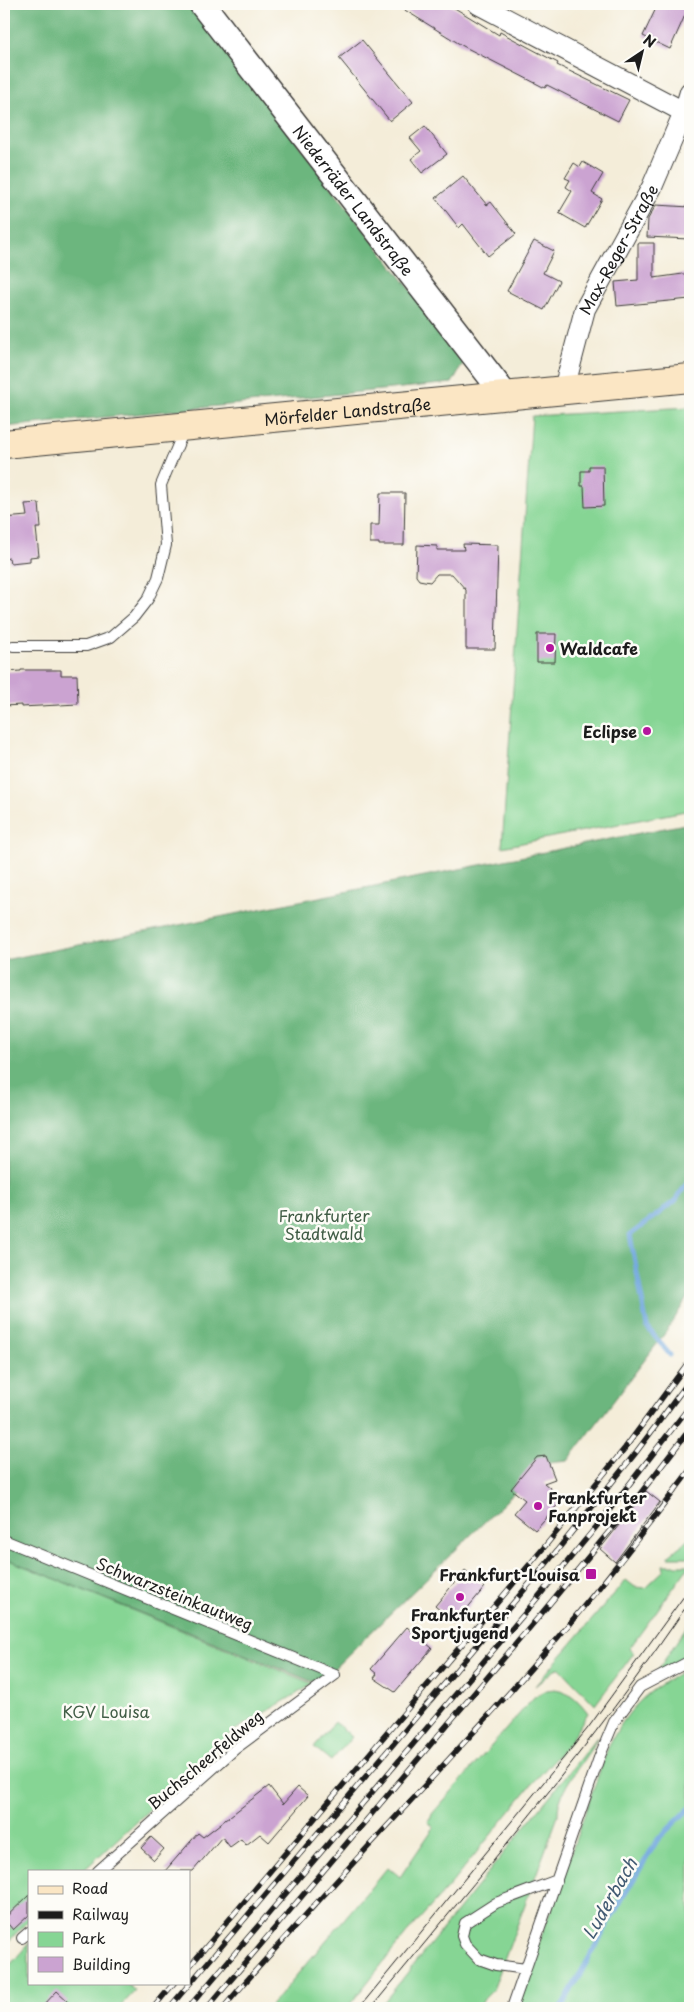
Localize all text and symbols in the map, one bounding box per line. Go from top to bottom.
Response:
north arrow [616,28,666,78]
text: N [639,29,660,53]
street label: Niederräder Landstraße [288,120,420,280]
street label: Max-Reger-Straße [572,180,663,319]
street label: Mörfelder Landstraße [263,391,432,431]
place label: Waldcafe [560,636,638,660]
marker: Waldcafe [544,642,556,654]
place label: Eclipse [583,719,637,743]
marker: Eclipse [641,725,653,737]
park label: Frankfurter Stadtwald [278,1203,370,1245]
place label: Frankfurter Fanprojekt [548,1485,647,1527]
marker: Frankfurter Fanprojekt [532,1500,544,1512]
street label: Schwarzsteinkautweg [93,1551,257,1635]
place label: Frankfurt-Louisa [439,1562,580,1586]
marker: Frankfurt-Louisa [584,1567,598,1581]
marker: Frankfurter Sportjugend [454,1591,466,1603]
place label: Frankfurter Sportjugend [411,1602,510,1644]
park label: KGV Louisa [62,1699,150,1723]
street label: Buchscheerfeldweg [142,1703,268,1815]
water label: Luderbach [575,1852,643,1944]
legend [28,1870,190,1984]
text: Road [72,1876,108,1899]
text: Railway [72,1902,129,1925]
text: Park [72,1926,106,1949]
text: Building [72,1952,131,1975]

